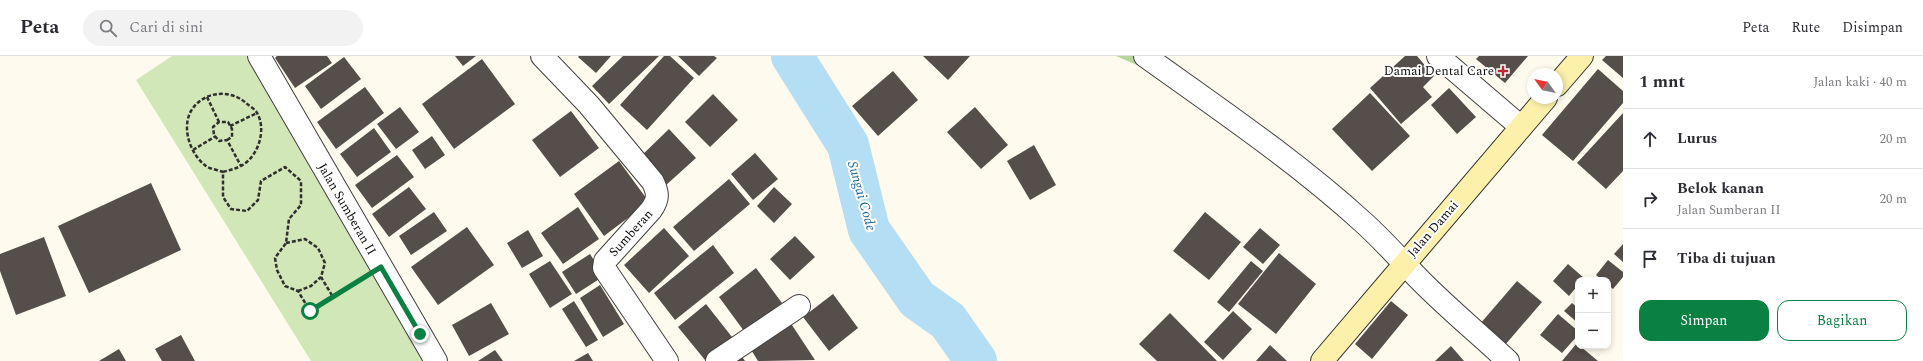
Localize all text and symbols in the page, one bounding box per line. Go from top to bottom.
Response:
search box [83,10,363,46]
text: Peta [20,13,59,42]
text: Cari di sini [129,16,203,39]
icon: search [97,17,119,39]
text: Peta [1742,17,1769,38]
text: Rute [1791,17,1820,38]
text: Disimpan [1842,17,1903,38]
place label: Damai Dental Care [1384,61,1494,81]
marker: Damai Dental Care [1497,65,1509,77]
north arrow [1527,68,1563,104]
text: 1 mnt [1639,69,1685,95]
text: Jalan kaki · 40 m [1813,72,1907,92]
text: Lurus [1677,127,1717,150]
icon: ahead [1639,128,1661,150]
text: 20 m [1880,129,1907,149]
street label: Jalan Sumberan II [312,159,382,259]
water label: Sungai Code [842,159,882,233]
text: Belok kanan [1677,177,1764,200]
icon: right [1639,188,1661,210]
text: 20 m [1880,189,1907,209]
street label: Jalan Damai [1403,196,1463,262]
text: Jalan Sumberan II [1677,200,1780,220]
street label: Sumberan [604,204,658,261]
text: Tiba di tujuan [1677,247,1776,270]
icon: arrive [1639,248,1661,270]
map controls [1575,277,1611,349]
button: + [1575,277,1611,313]
button: Simpan [1639,300,1769,341]
button: Bagikan [1777,300,1907,341]
route start [301,302,319,320]
button: − [1575,313,1611,349]
route end [411,325,429,343]

